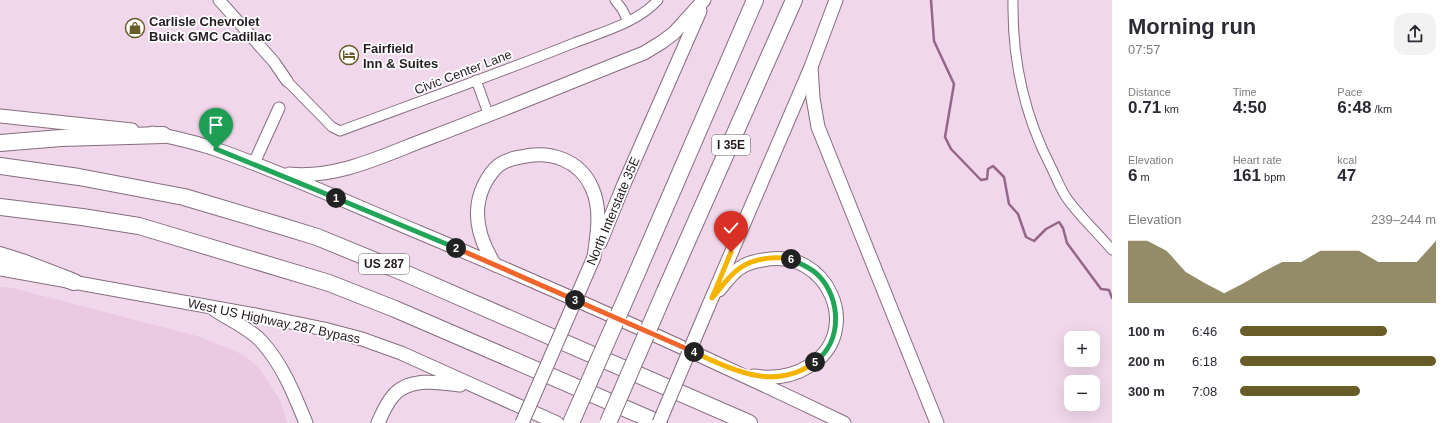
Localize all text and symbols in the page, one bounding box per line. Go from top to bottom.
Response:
button: share [1394,13,1436,55]
place label: Carlisle Chevrolet Buick GMC Cadillac [149,14,272,44]
text: Morning run [1128,14,1256,39]
shop icon: Carlisle Chevrolet Buick GMC Cadillac [124,17,146,39]
place label: Fairfield Inn & Suites [363,41,438,71]
text: 07:57 [1128,42,1161,57]
hotel icon: Fairfield Inn & Suites [338,44,360,66]
street label: Civic Center Lane [412,46,514,98]
text: Distance [1128,86,1171,98]
text: Time [1233,86,1257,98]
text: Pace [1337,86,1362,98]
text: 0.71 [1128,98,1161,117]
text: 4:50 [1233,98,1267,117]
text: 6:48 [1337,98,1371,117]
text: km [1161,103,1179,115]
text: /km [1371,103,1392,115]
pin [199,108,233,149]
icon: arrive [205,114,227,136]
road number: I 35E [712,135,750,155]
street label: North Interstate 35E [583,154,643,267]
text: Elevation [1128,154,1173,166]
text: Heart rate [1233,154,1282,166]
text: kcal [1337,154,1357,166]
text: 6 [1128,166,1137,185]
text: 161 [1233,166,1261,185]
text: 47 [1337,166,1356,185]
text: m [1137,171,1150,183]
text: bpm [1261,171,1286,183]
pin: 1 [326,188,346,208]
text: 1 [333,192,339,204]
pin [714,211,748,252]
text: Elevation [1128,212,1181,227]
text: 239–244 m [1371,212,1436,227]
icon: check [720,217,742,239]
pin: 2 [446,238,466,258]
text: 2 [453,242,459,254]
pin: 6 [781,249,801,269]
text: 6 [788,253,794,265]
road number: US 287 [359,254,409,274]
pin: 3 [565,290,585,310]
text: 3 [572,294,578,306]
street label: West US Highway 287 Bypass [186,295,362,347]
text: 100 m [1128,324,1165,339]
text: 6:46 [1192,324,1217,339]
map controls [1064,331,1100,411]
button: + [1064,331,1100,367]
pin: 4 [684,342,704,362]
text: 4 [691,346,697,358]
pin: 5 [805,352,825,372]
text: 200 m [1128,354,1165,369]
text: 6:18 [1192,354,1217,369]
text: 5 [812,356,818,368]
button: − [1064,375,1100,411]
text: 300 m [1128,384,1165,399]
text: 7:08 [1192,384,1217,399]

